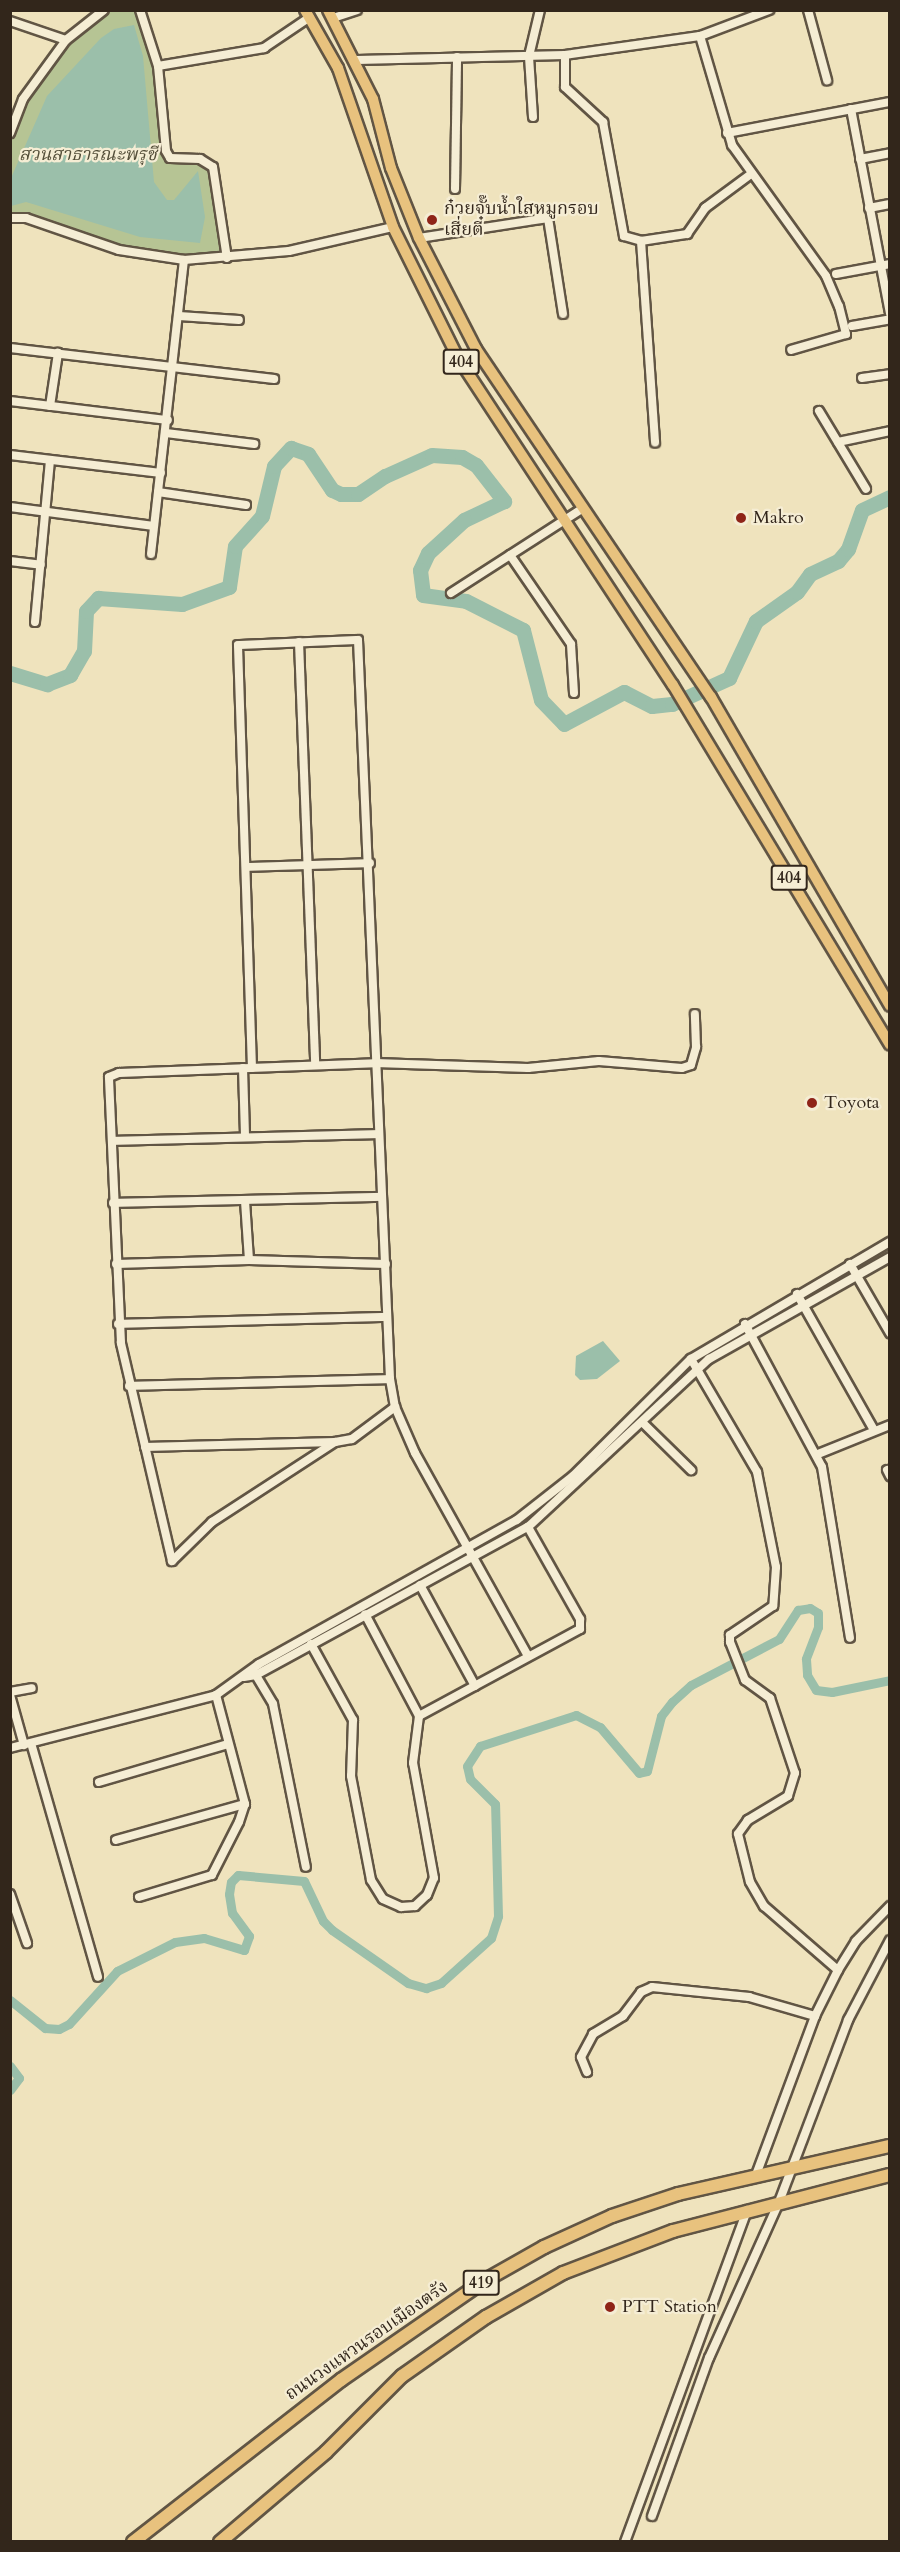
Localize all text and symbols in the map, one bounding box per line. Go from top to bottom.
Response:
park label: สวนสาธารณะพรุชี [19,144,157,166]
place label: ก๋วยจั๊บน้ำใสหมูกรอบ เสี่ยตี๋ [444,199,599,242]
marker: ก๋วยจั๊บน้ำใสหมูกรอบ เสี่ยตี๋ [425,213,439,227]
road number: 404 [442,349,480,375]
place label: Makro [753,507,804,529]
marker: Makro [734,511,748,525]
road number: 404 [770,865,808,891]
place label: Toyota [824,1092,880,1114]
marker: Toyota [805,1096,819,1110]
road number: 419 [462,2270,500,2296]
street label: ถนนวงแหวนรอบเมืองตรัง [281,2276,453,2406]
place label: PTT Station [622,2296,717,2318]
marker: PTT Station [603,2300,617,2314]

